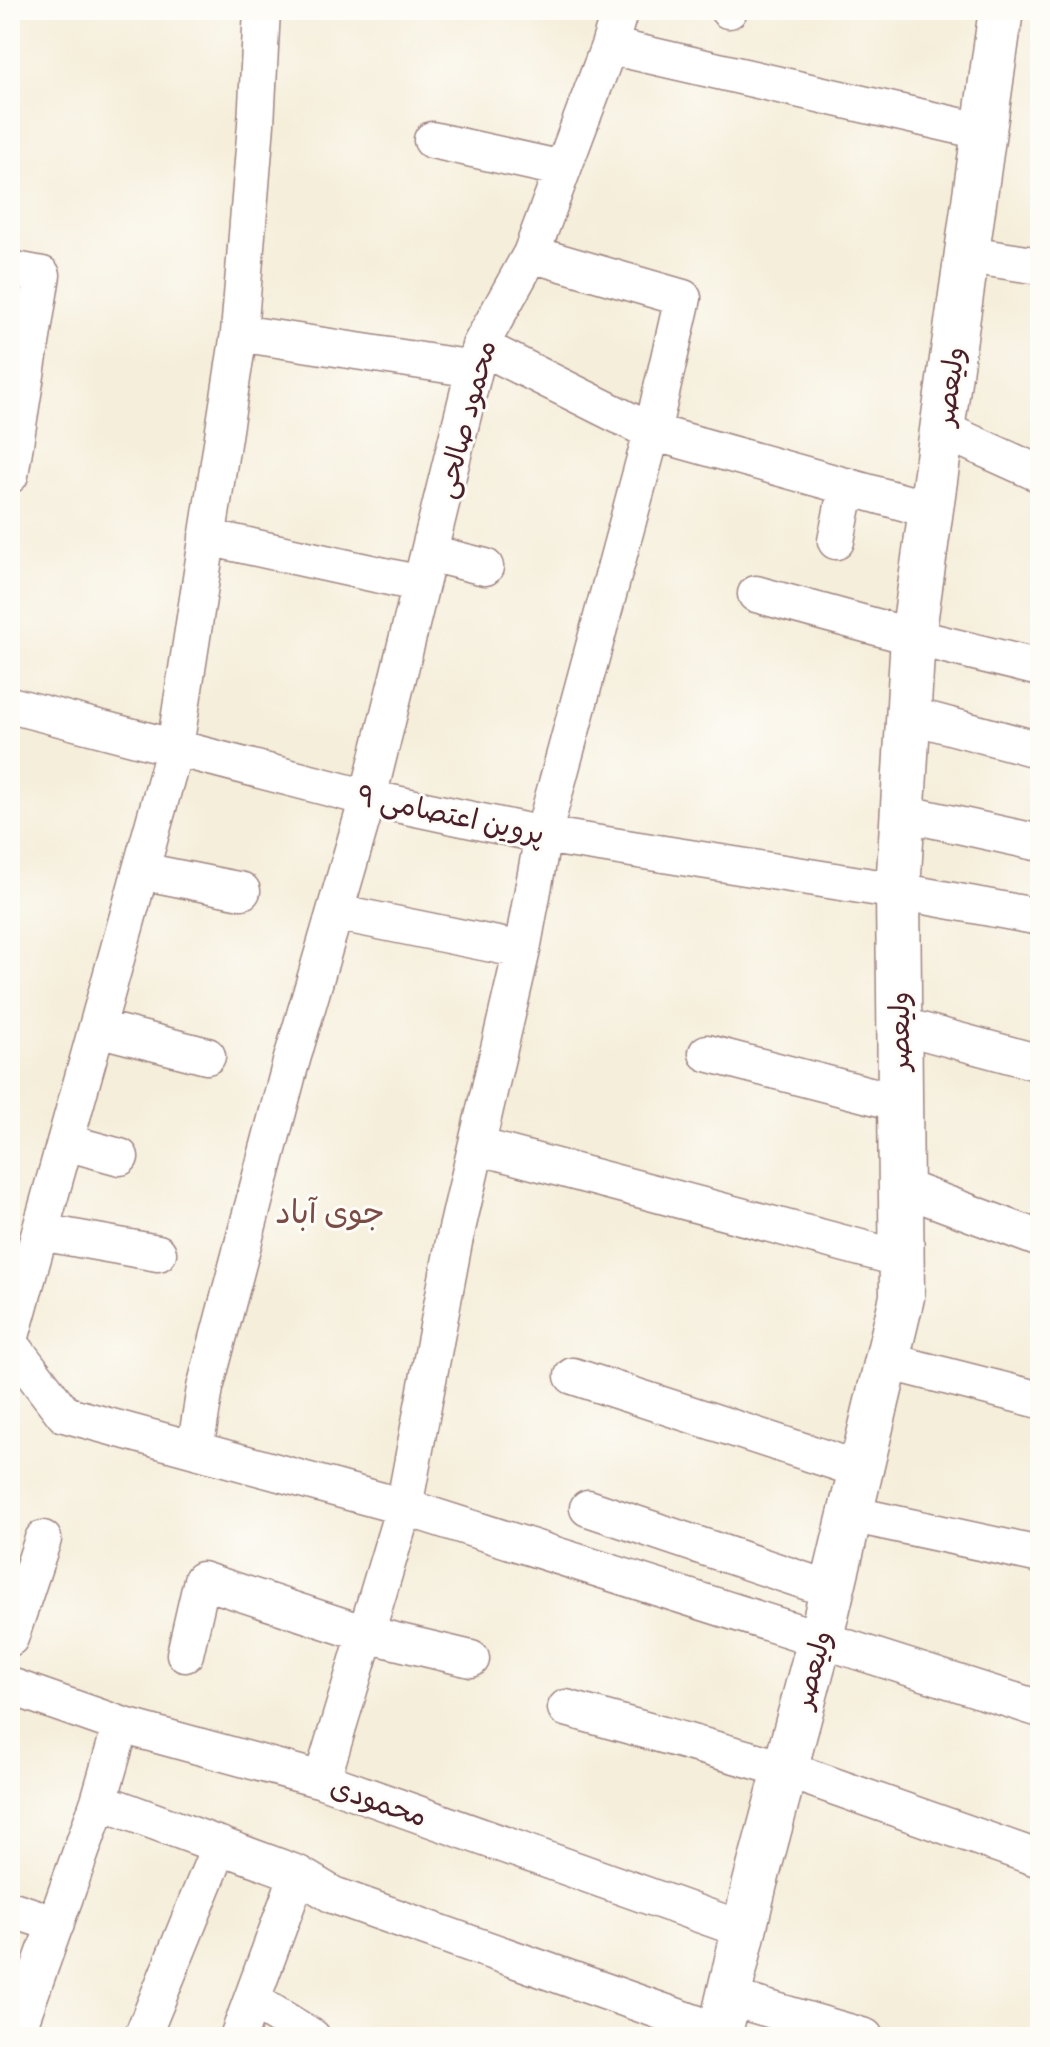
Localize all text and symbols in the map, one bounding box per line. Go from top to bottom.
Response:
street label: محمود صالحی [430,337,510,504]
street label: ولیعصر [928,345,979,431]
street label: پروین اعتصامی ۹ [353,780,547,858]
street label: ولیعصر [884,992,924,1072]
district label: جوی آباد [275,1194,385,1240]
street label: ولیعصر [787,1627,846,1716]
street label: محمودی [324,1771,431,1841]

